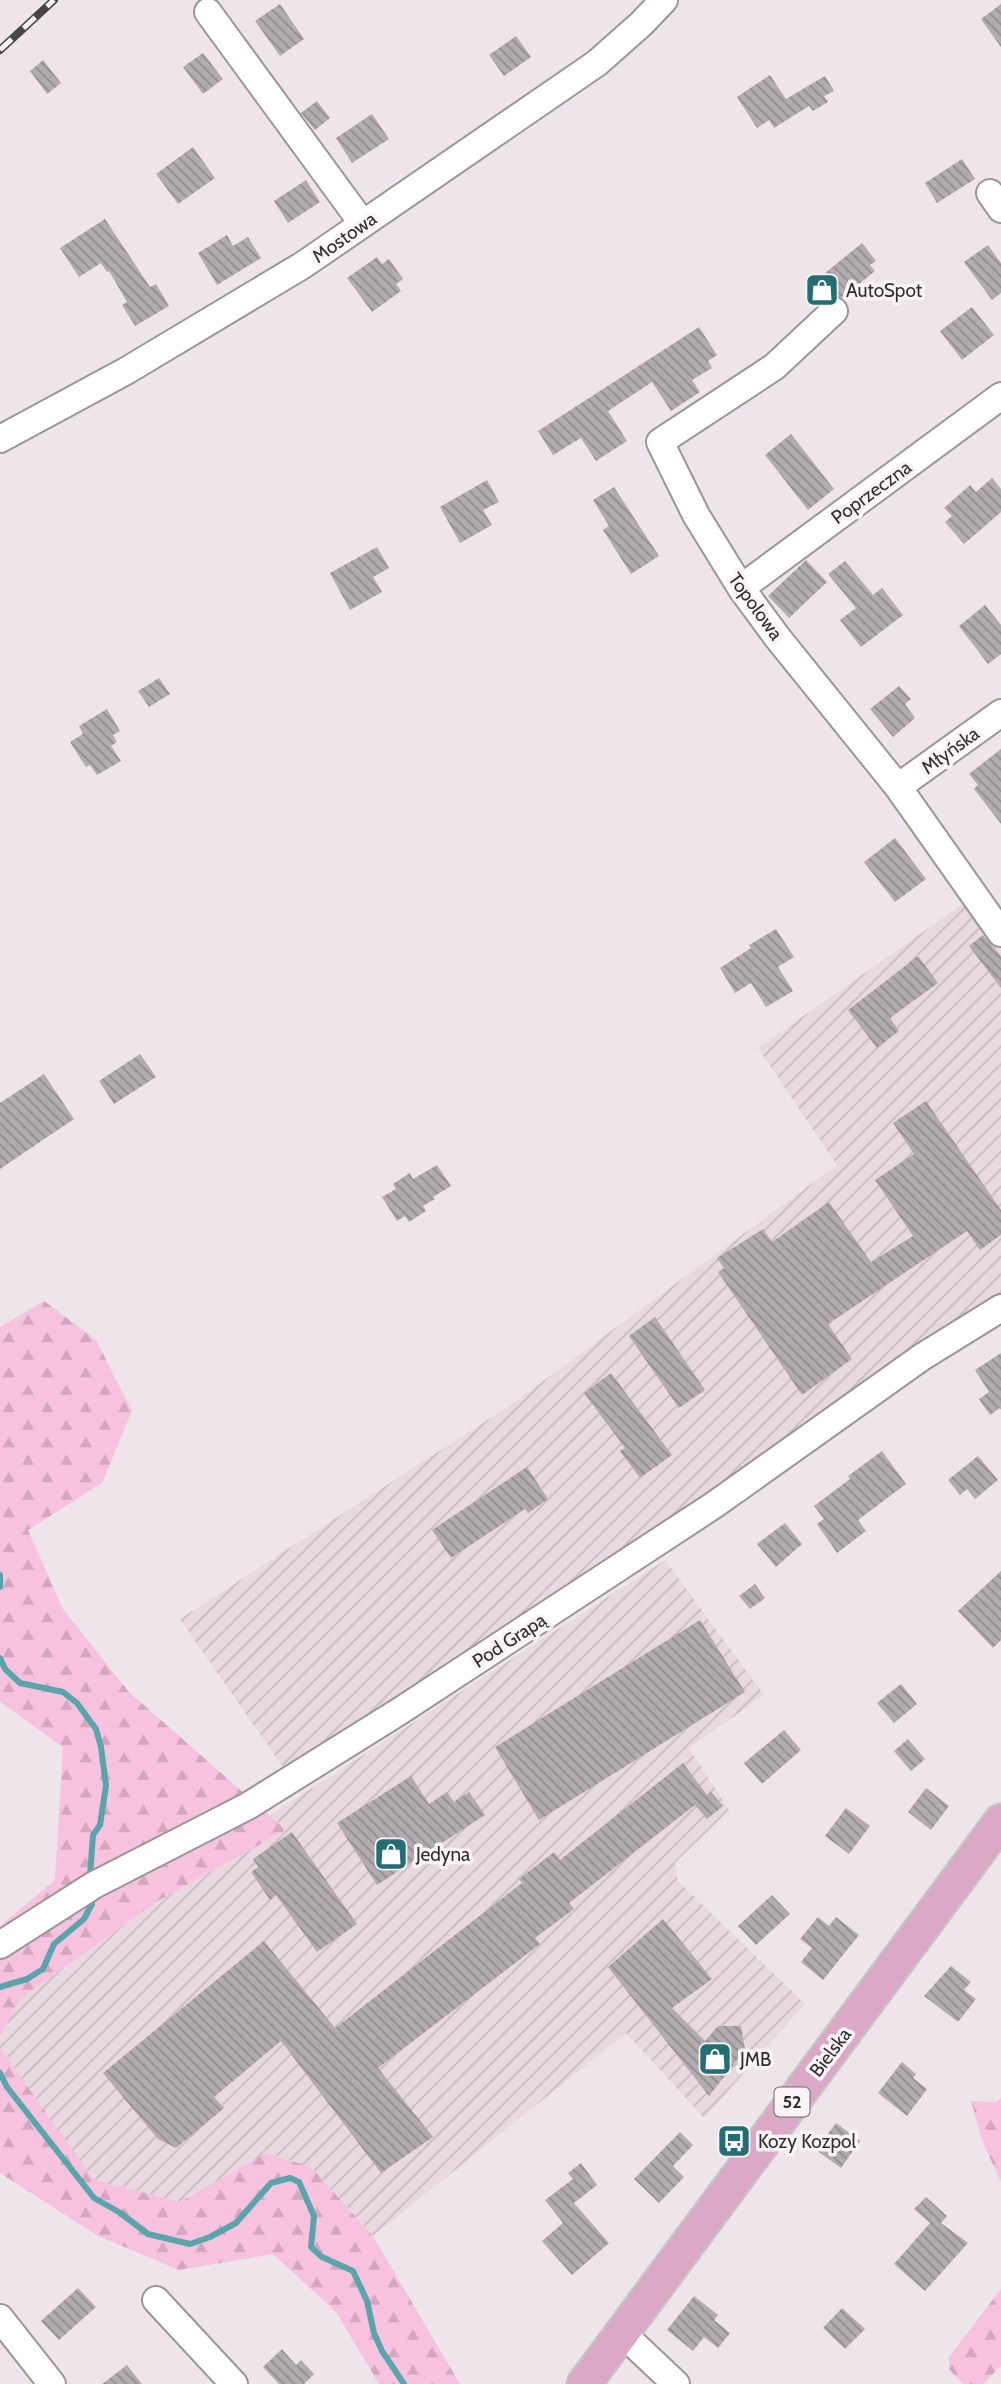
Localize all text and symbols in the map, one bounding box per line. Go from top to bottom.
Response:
street label: Mostowa [308,207,381,268]
shop icon: AutoSpot [803,271,841,309]
place label: AutoSpot [846,279,923,302]
street label: Poprzeczna [827,456,916,529]
street label: Topolowa [723,568,788,644]
street label: Młyńska [917,722,984,779]
street label: Pod Grapą [468,1608,551,1673]
shop icon: Jedyna [372,1835,410,1873]
place label: Jedyna [415,1843,470,1866]
street label: Bielska [805,2023,856,2081]
shop icon: JMB [696,2040,734,2078]
place label: JMB [739,2048,771,2071]
road number: 52 [774,2088,810,2116]
bus stop icon: Kozy Kozpol [715,2122,753,2160]
place label: Kozy Kozpol [758,2130,857,2153]

